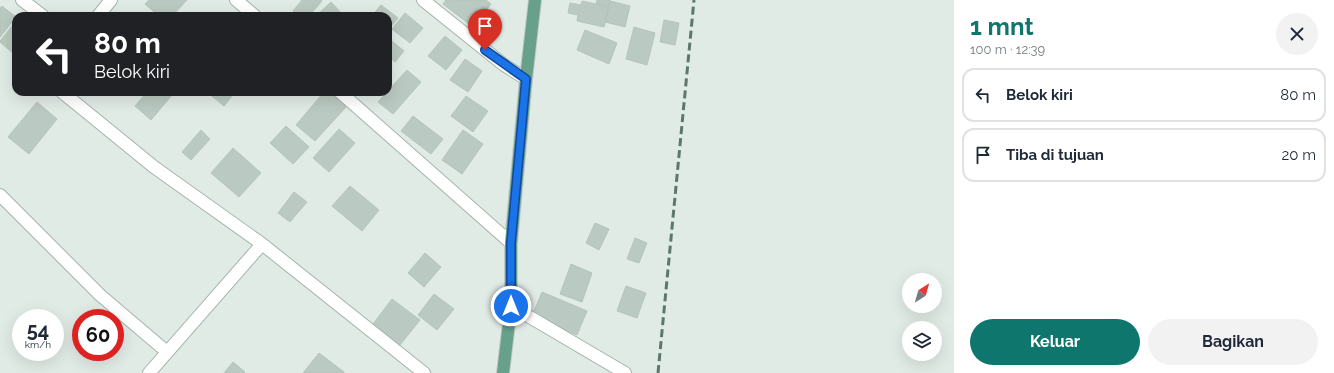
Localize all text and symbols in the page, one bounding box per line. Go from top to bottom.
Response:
pin [468,9,502,50]
text: 1 mnt [970,12,1034,41]
button: close [1276,13,1318,55]
icon: arrive [474,15,496,37]
text: 80 m [94,27,161,60]
icon: left [28,28,80,80]
text: 100 m · 12:39 [970,42,1045,57]
text: Belok kiri [94,61,170,82]
icon: left [972,84,994,106]
text: Belok kiri [1006,86,1073,104]
text: 80 m [1280,86,1316,104]
icon: arrive [972,144,994,166]
text: Tiba di tujuan [1006,146,1104,164]
text: 20 m [1281,146,1316,164]
north arrow [902,273,942,313]
map controls [902,273,942,361]
position arrow [490,285,532,327]
speed limit sign: 60 [72,309,124,361]
text: 54 [27,318,49,342]
button: Keluar [970,319,1140,365]
button: Bagikan [1148,319,1318,365]
button: layers [902,321,942,361]
text: km/h [25,339,51,350]

